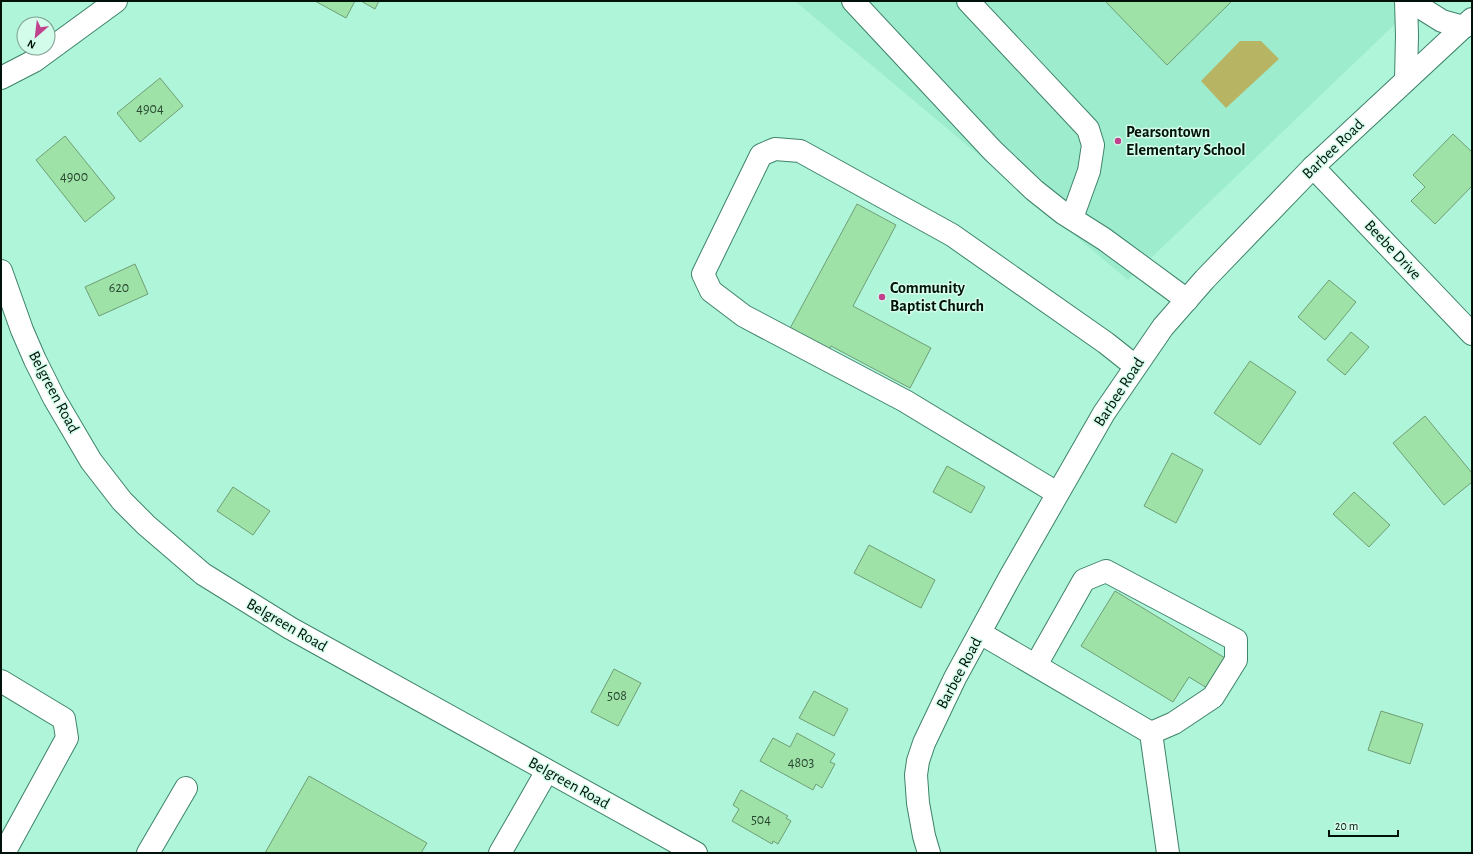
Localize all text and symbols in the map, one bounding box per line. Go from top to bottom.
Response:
north arrow [16,16,56,56]
text: N [26,38,38,51]
house number: 4904 [136,102,164,116]
street label: Barbee Road [1299,116,1367,182]
place label: Pearsontown Elementary School [1126,124,1246,159]
marker: Pearsontown Elementary School [1113,136,1123,146]
house number: 4900 [60,170,88,184]
street label: Beebe Drive [1362,217,1424,283]
place label: Community Baptist Church [890,280,984,314]
house number: 620 [109,281,129,295]
marker: Community Baptist Church [877,292,887,302]
street label: Belgreen Road [26,348,82,436]
street label: Barbee Road [1091,355,1147,429]
street label: Belgreen Road [244,596,330,654]
street label: Barbee Road [934,635,984,711]
house number: 508 [607,689,627,703]
street label: Belgreen Road [526,754,612,812]
house number: 4803 [788,756,814,770]
scale bar [1329,812,1398,838]
house number: 504 [751,813,771,827]
text: 20 m [1335,820,1358,832]

